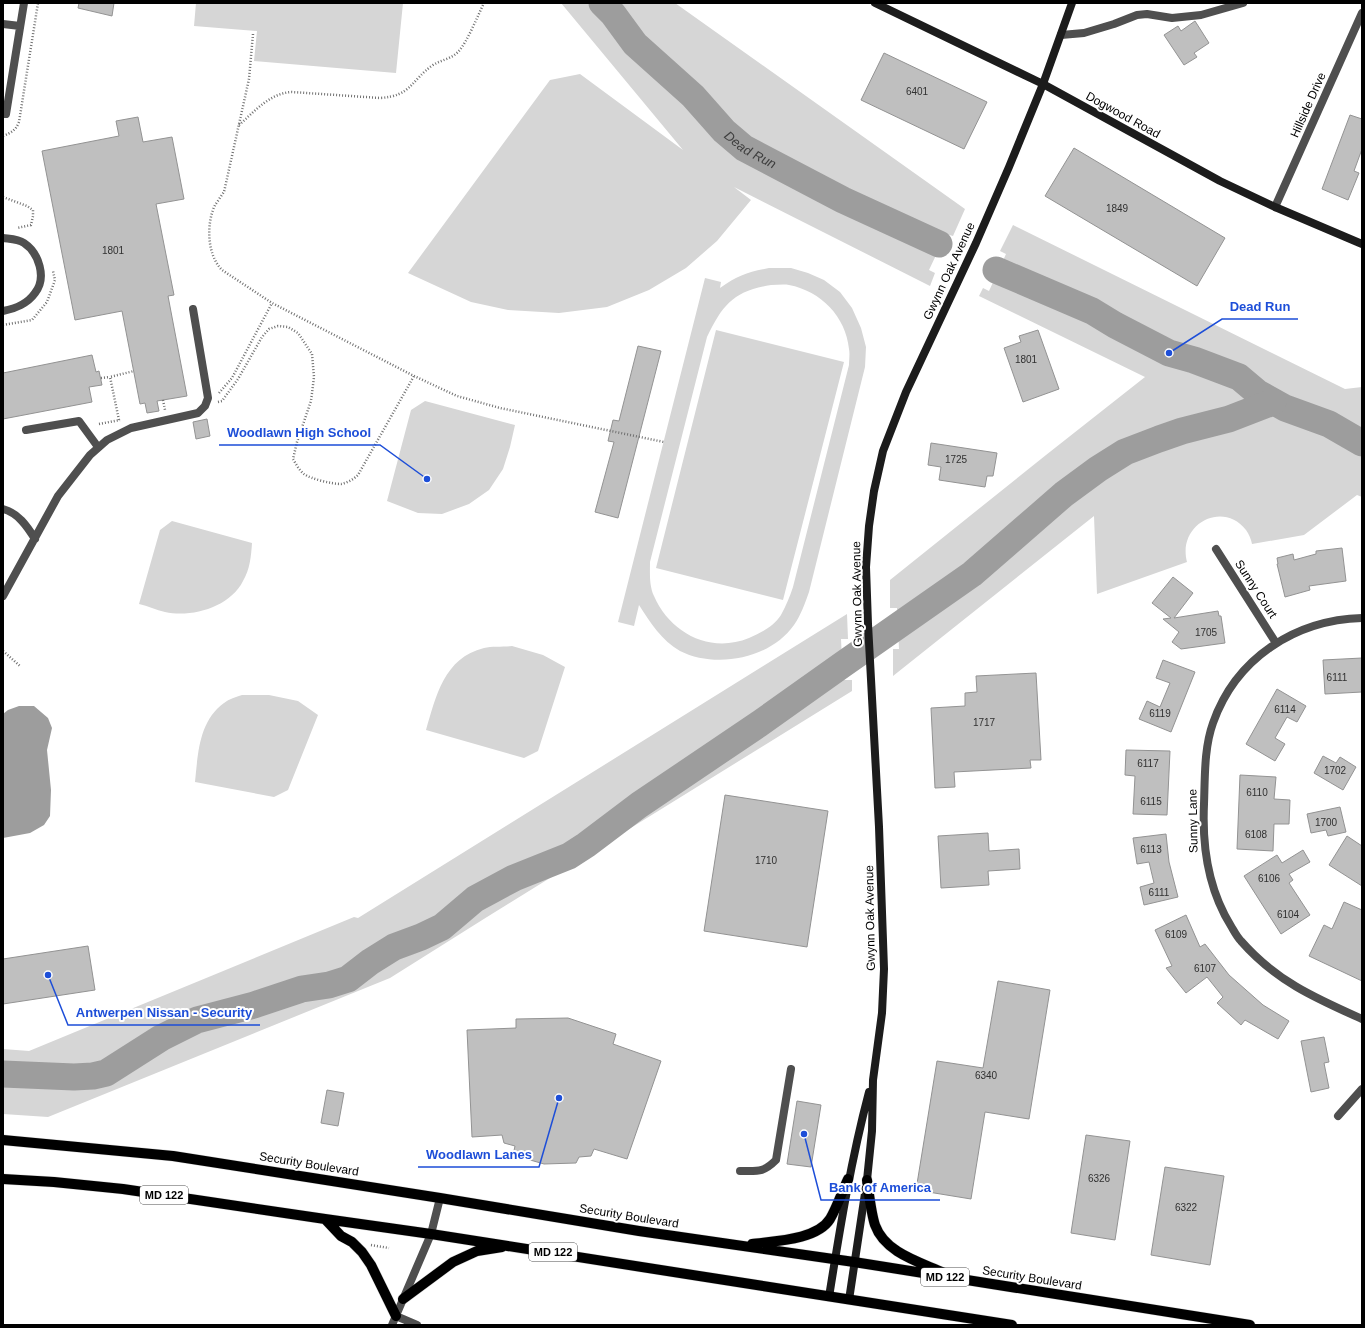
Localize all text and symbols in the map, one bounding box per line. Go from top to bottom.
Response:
street label: Hillside Drive [1287,70,1329,140]
house number: 6401 [906,86,929,97]
street label: Dogwood Road [1083,89,1163,141]
water label: Dead Run [721,128,779,172]
house number: 1849 [1106,203,1129,214]
street label: Gwynn Oak Avenue [920,220,978,322]
house number: 1801 [102,245,125,256]
callout: Dead Run [1222,294,1298,319]
text: Dead Run [1230,299,1290,314]
house number: 1801 [1015,354,1038,365]
callout: Woodlawn High School [219,420,380,445]
text: Woodlawn High School [227,425,371,440]
house number: 1725 [945,454,968,465]
street label: Gwynn Oak Avenue [849,541,865,647]
street label: Sunny Court [1232,557,1280,621]
house number: 1705 [1195,627,1218,638]
house number: 6111 [1327,672,1348,683]
house number: 6114 [1274,704,1296,715]
house number: 6119 [1149,708,1171,719]
house number: 1717 [973,717,996,728]
house number: 6117 [1137,758,1159,769]
house number: 1702 [1324,765,1347,776]
house number: 6110 [1246,787,1268,798]
street label: Sunny Lane [1185,789,1201,853]
house number: 6115 [1140,796,1162,807]
house number: 1700 [1315,817,1338,828]
house number: 6108 [1245,829,1268,840]
house number: 6113 [1140,844,1162,855]
house number: 1710 [755,855,778,866]
street label: Gwynn Oak Avenue [862,865,878,971]
house number: 6106 [1258,873,1281,884]
house number: 6111 [1149,887,1170,898]
house number: 6104 [1277,909,1300,920]
house number: 6109 [1165,929,1188,940]
house number: 6107 [1194,963,1217,974]
callout: Antwerpen Nissan - Security [68,1000,260,1025]
text: Antwerpen Nissan - Security [76,1005,253,1020]
house number: 6340 [975,1070,998,1081]
callout: Woodlawn Lanes [418,1142,539,1167]
text: Woodlawn Lanes [426,1147,532,1162]
street label: Security Boulevard [258,1149,360,1179]
house number: 6326 [1088,1173,1111,1184]
callout: Bank of America [821,1175,940,1200]
text: Bank of America [829,1180,932,1195]
road number: MD 122 [140,1186,188,1204]
street label: Security Boulevard [578,1201,680,1231]
house number: 6322 [1175,1202,1198,1213]
road number: MD 122 [529,1243,577,1261]
street label: Security Boulevard [981,1263,1083,1293]
road number: MD 122 [921,1268,969,1286]

